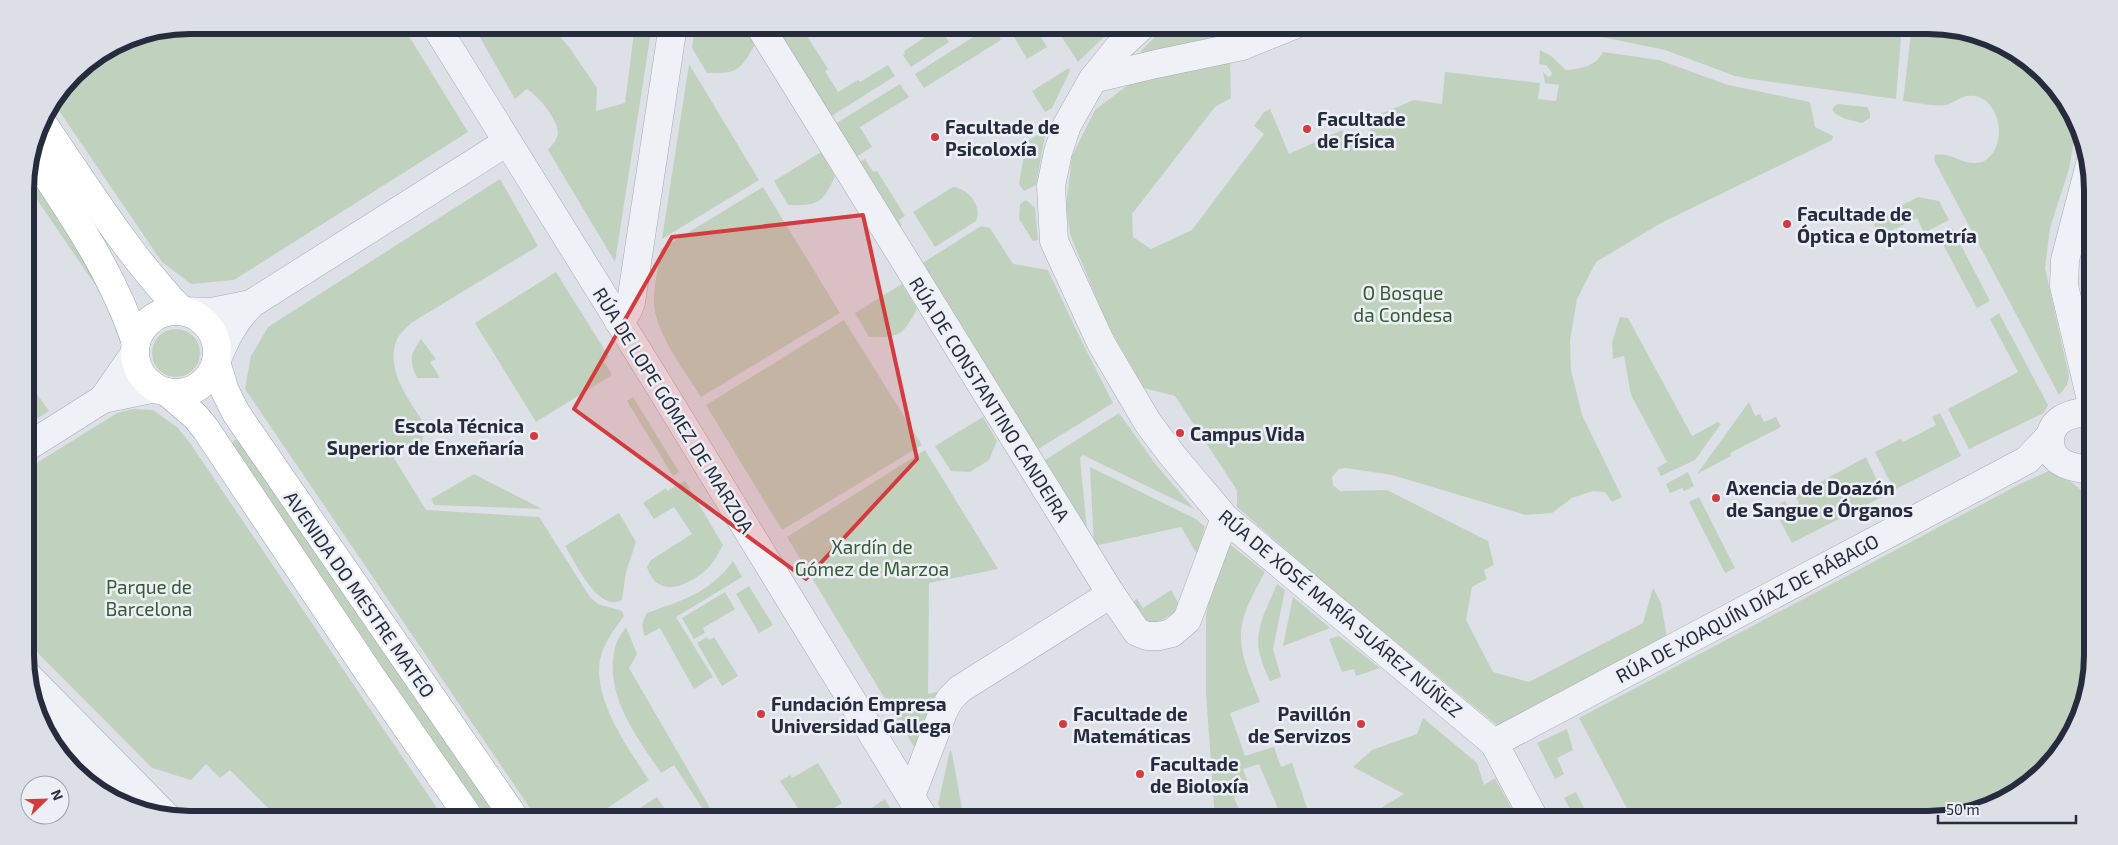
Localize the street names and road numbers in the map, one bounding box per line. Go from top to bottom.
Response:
street label: RÚA DE CONSTANTINO CANDEIRA [905,272,1075,526]
street label: RÚA DE LOPE GÓMEZ DE MARZOA [589,283,759,537]
street label: AVENIDA DO MESTRE MATEO [280,486,440,702]
street label: RÚA DE XOSÉ MARÍA SUÁREZ NÚÑEZ [1215,504,1467,722]
street label: RÚA DE XOAQUÍN DÍAZ DE RÁBAGO [1612,529,1882,687]

